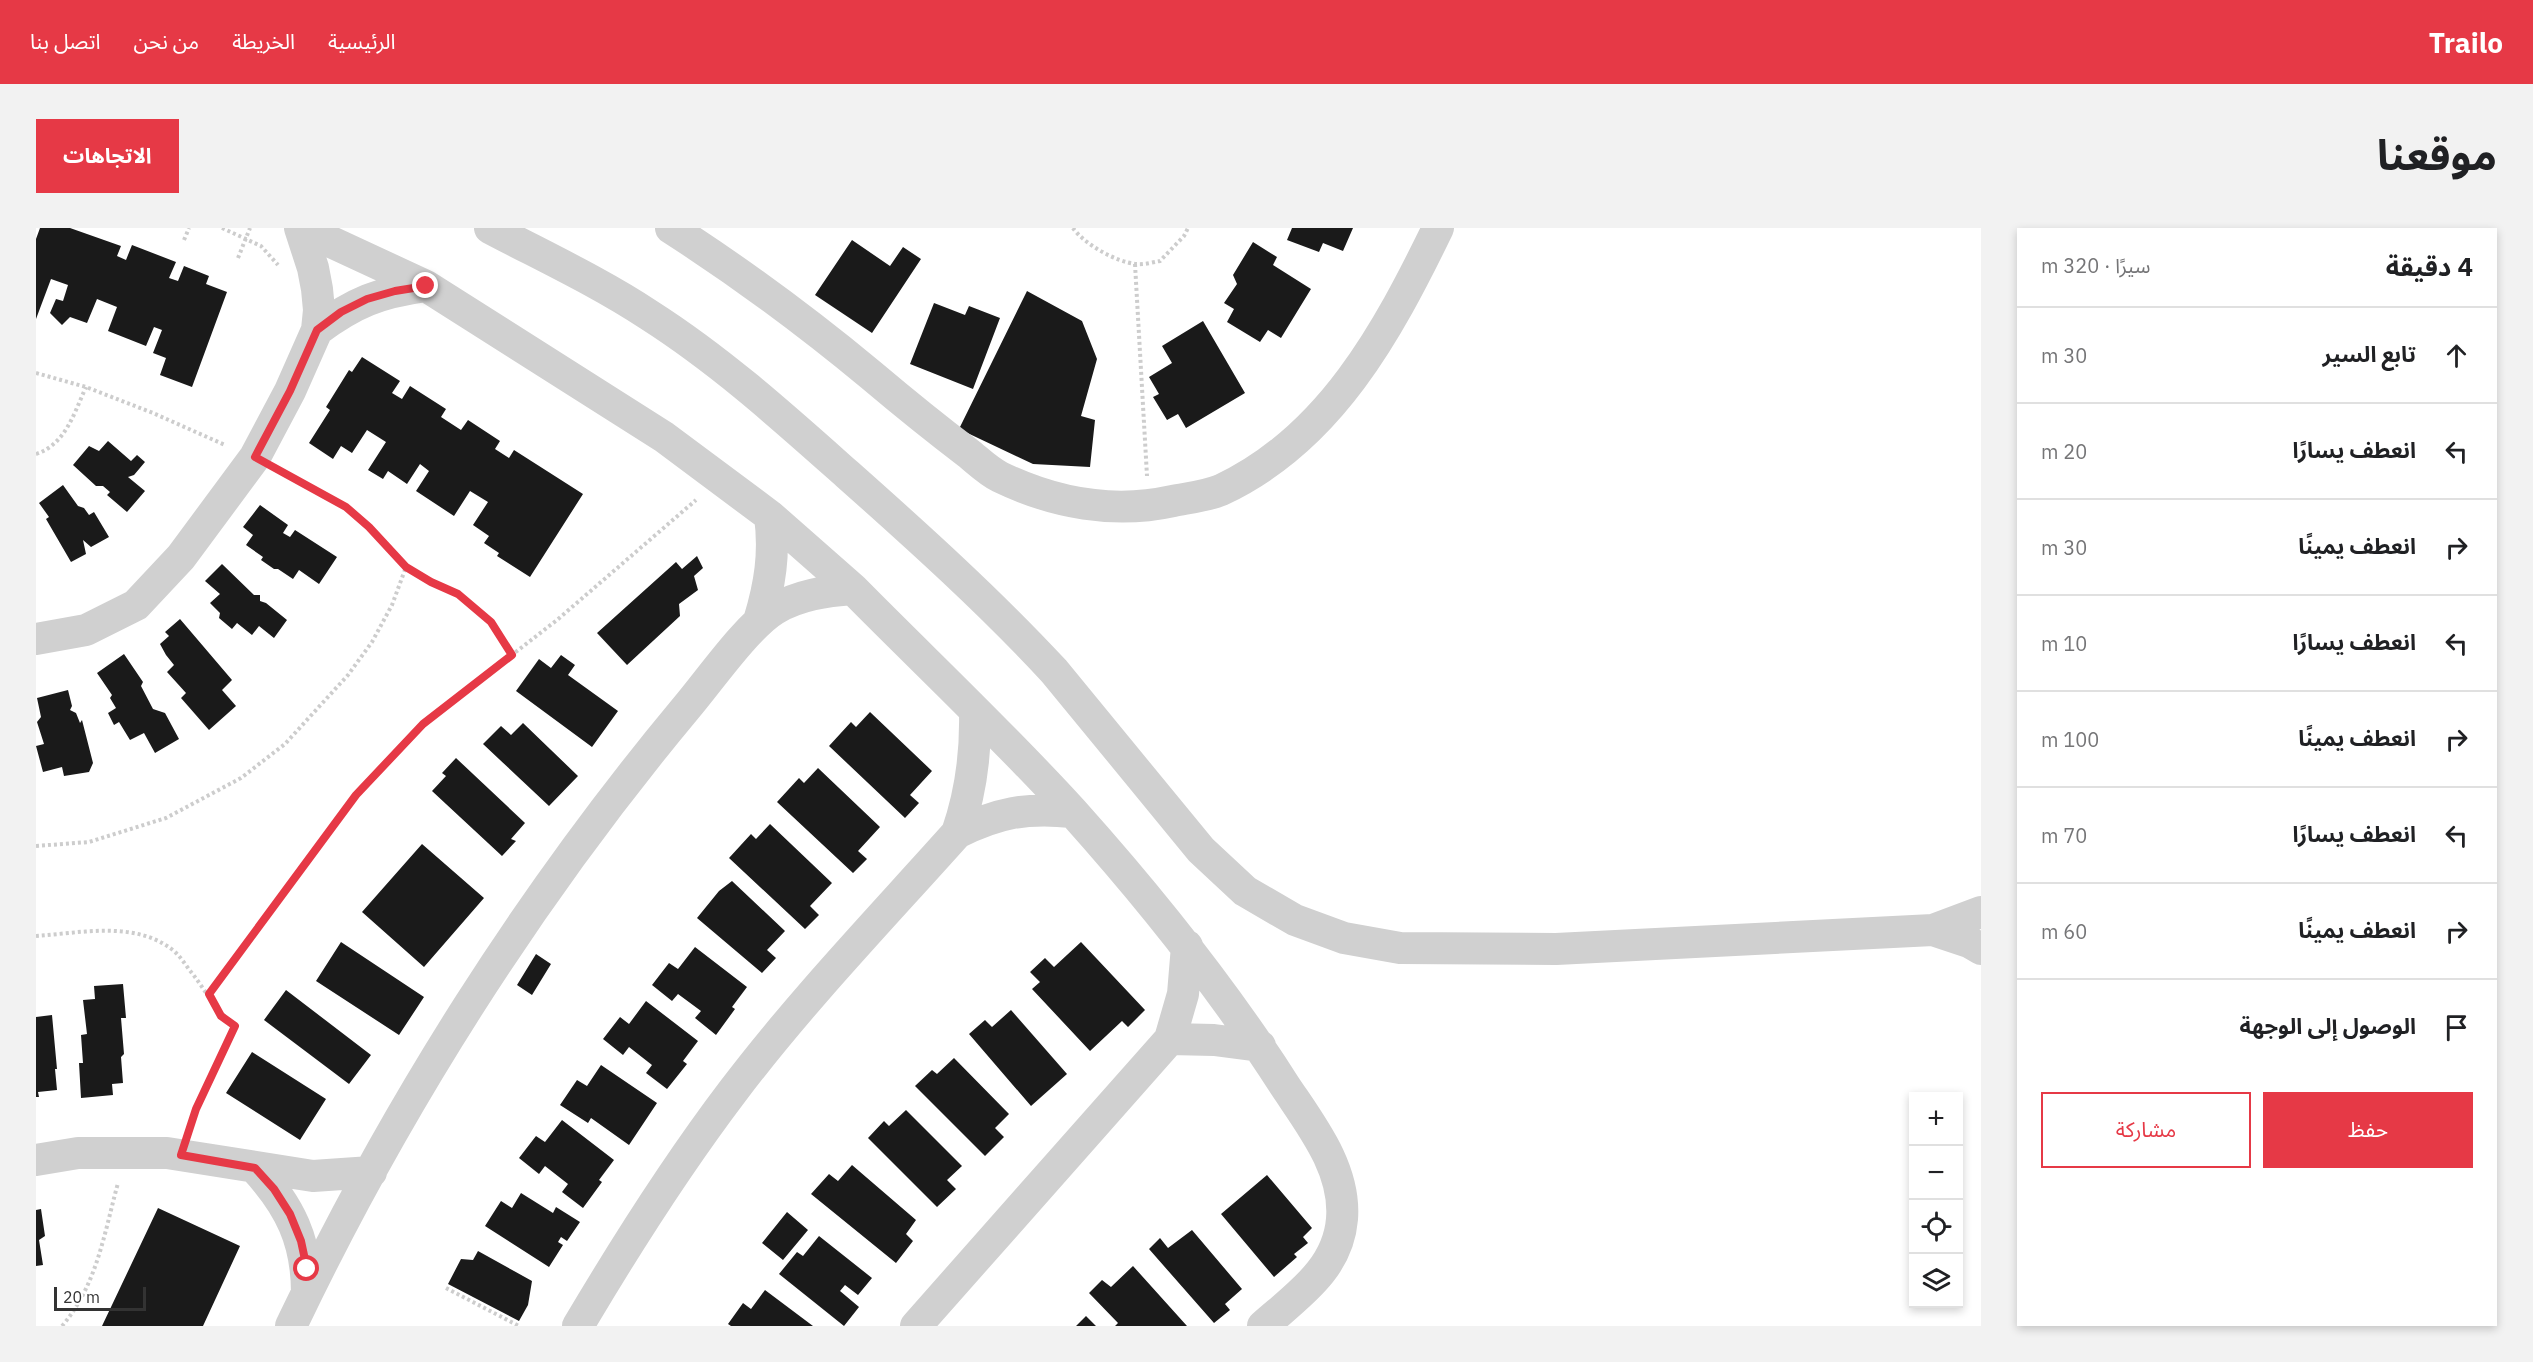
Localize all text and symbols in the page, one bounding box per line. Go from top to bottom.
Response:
text: Trailo [2429,24,2503,61]
text: اتصل بنا [30,27,100,55]
text: من نحن [133,27,199,55]
text: الخريطة [232,27,295,55]
text: الرئيسية [328,27,396,55]
button: الاتجاهات [36,119,179,193]
text: موقعنا [2377,127,2497,182]
text: 4 دقيقة [2386,249,2473,283]
text: سيرًا · 320 m [2041,252,2150,279]
route end [412,272,438,298]
text: تابع السير [2323,339,2416,368]
icon: ahead [2440,339,2473,372]
text: 30 m [2041,342,2087,369]
text: انعطف يسارًا [2293,435,2416,464]
icon: left [2440,435,2473,468]
text: 20 m [2041,438,2087,465]
text: انعطف يمينًا [2298,531,2416,560]
icon: right [2440,531,2473,564]
text: 30 m [2041,534,2087,561]
text: انعطف يسارًا [2293,627,2416,656]
icon: left [2440,627,2473,660]
text: 10 m [2041,630,2087,657]
text: انعطف يمينًا [2298,723,2416,752]
icon: right [2440,723,2473,756]
text: 100 m [2041,726,2099,753]
text: انعطف يسارًا [2293,819,2416,848]
icon: left [2440,819,2473,852]
text: 70 m [2041,822,2087,849]
text: انعطف يمينًا [2298,915,2416,944]
icon: right [2440,915,2473,948]
text: 60 m [2041,918,2087,945]
text: الوصول إلى الوجهة [2239,1011,2416,1040]
icon: arrive [2440,1011,2473,1044]
map controls [1909,1092,1963,1308]
button: + [1909,1092,1963,1146]
button: مشاركة [2041,1092,2251,1168]
button: حفظ [2263,1092,2473,1168]
button: − [1909,1146,1963,1200]
button: locate [1909,1200,1963,1254]
button: layers [1909,1254,1963,1308]
route start [293,1255,319,1281]
scale bar [54,1284,146,1312]
text: 20 m [63,1287,100,1307]

